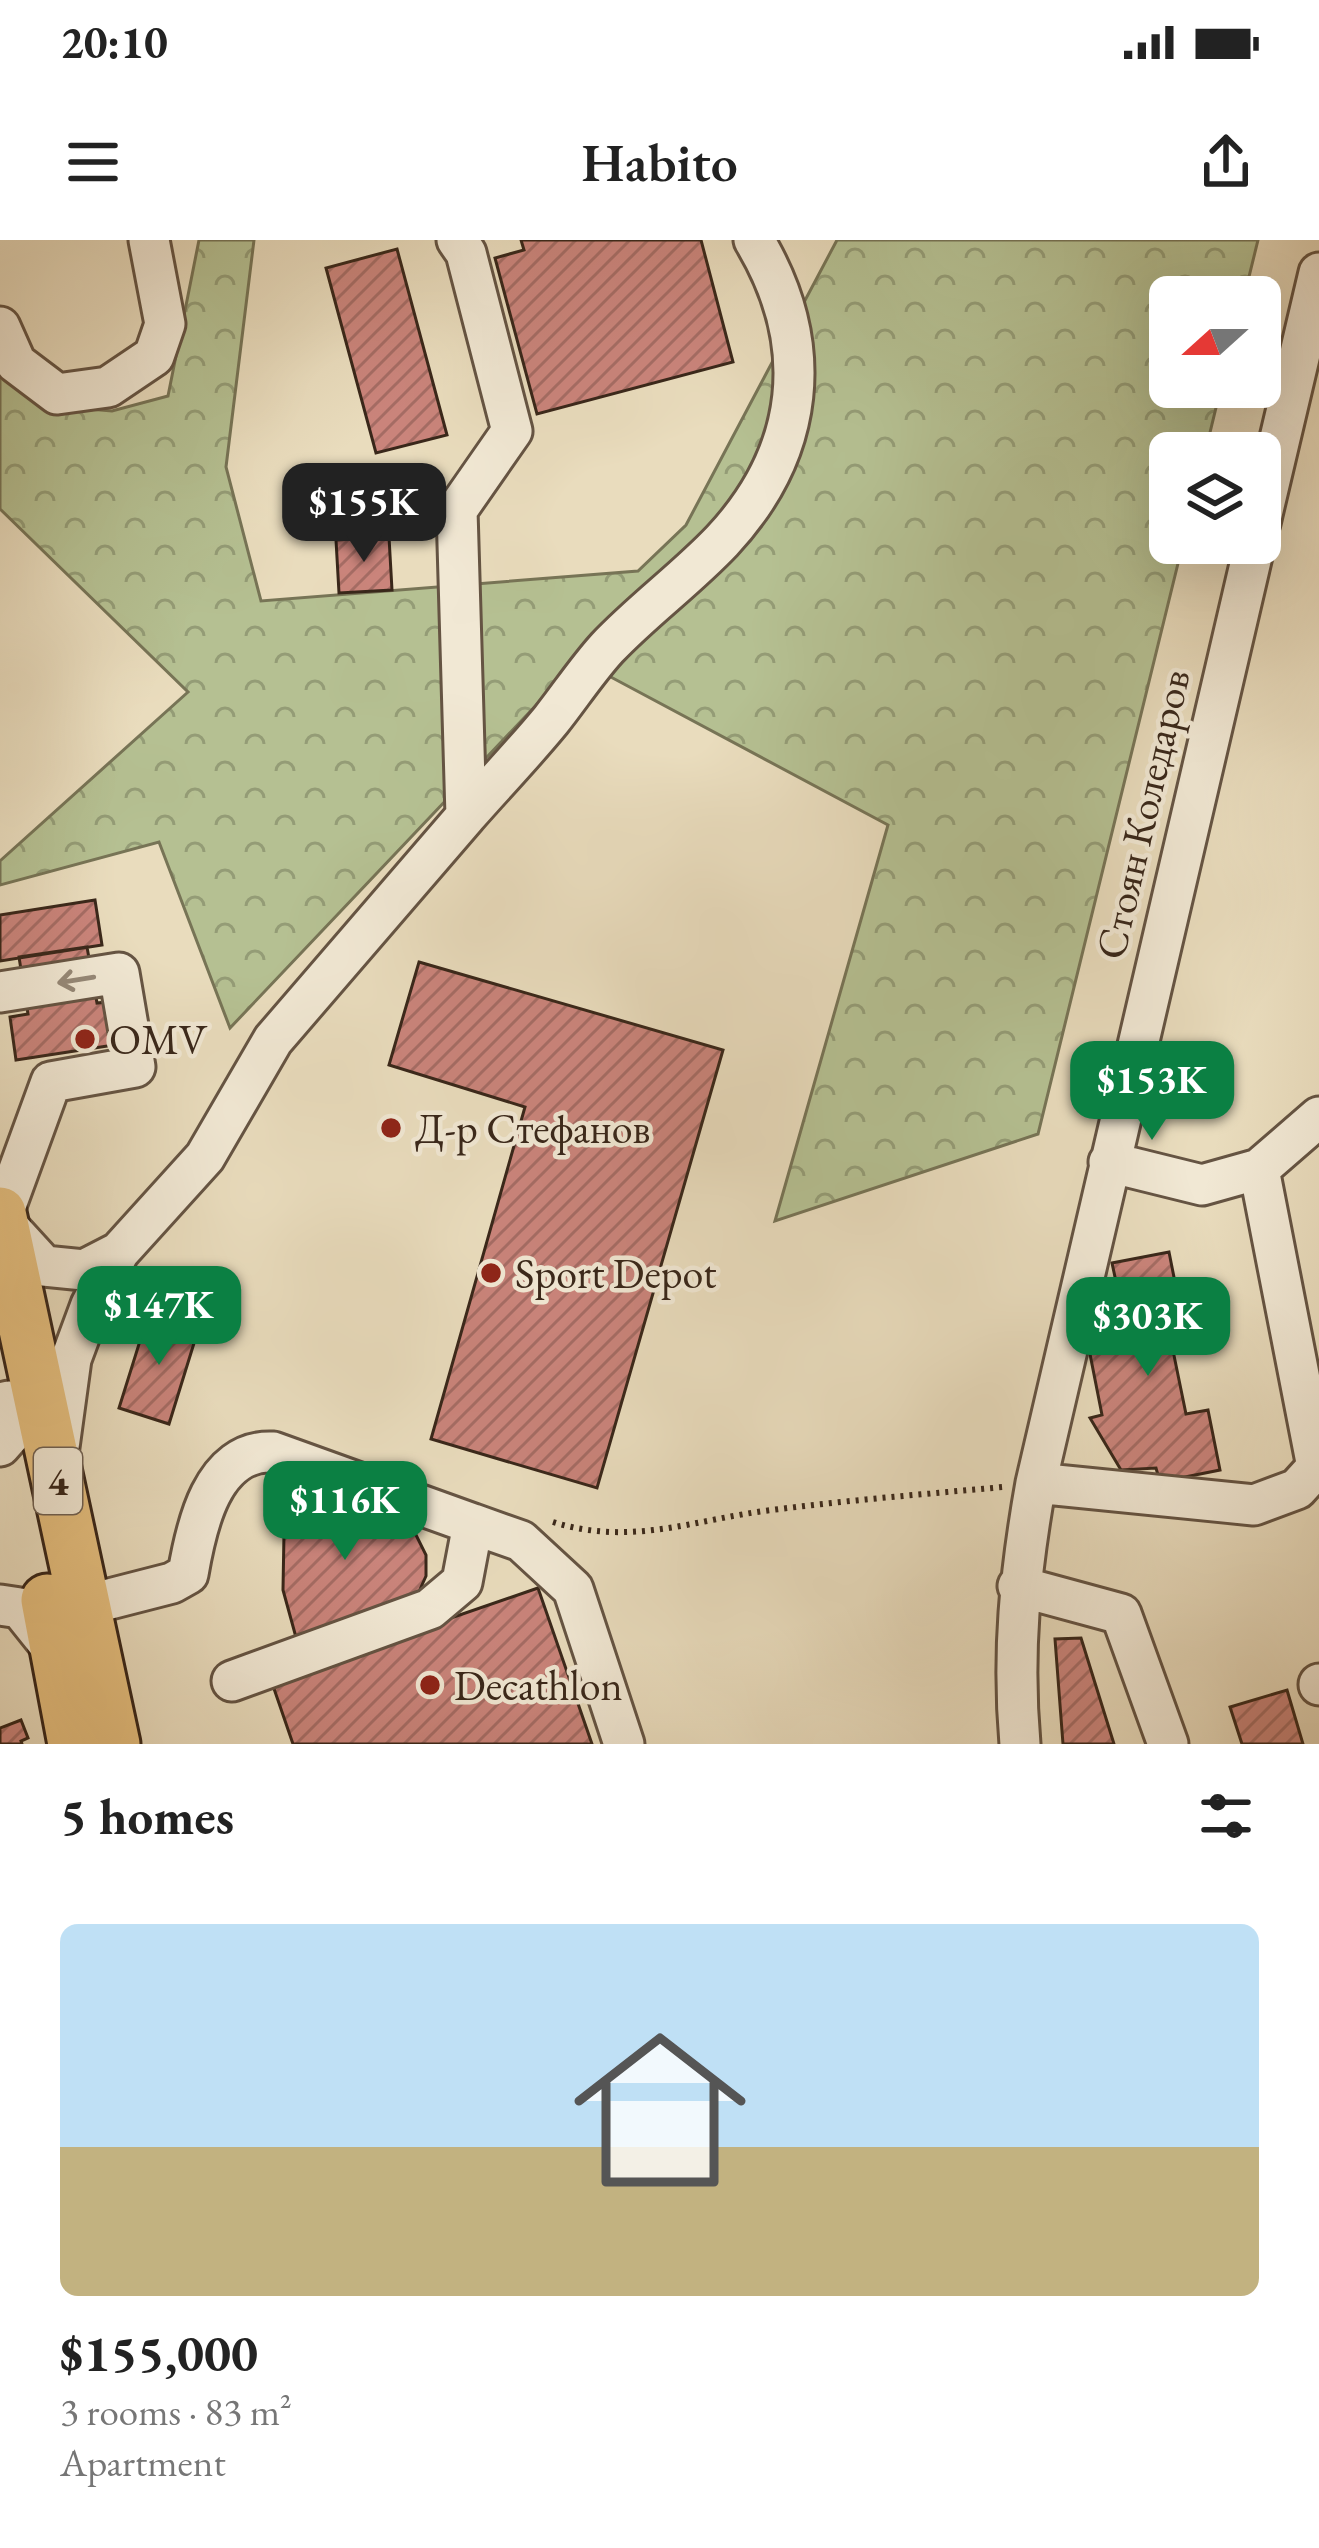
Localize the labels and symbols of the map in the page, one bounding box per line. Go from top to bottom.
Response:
north arrow [1149,276,1281,408]
pin: $155K [280,463,448,565]
street label: Стоян Коледаров [1082,664,1203,964]
one-way arrow [58,969,97,992]
place label: OMV [109,1012,208,1067]
marker: OMV [72,1026,98,1052]
pin: $153K [1068,1041,1236,1143]
place label: Д-р Стефанов [415,1101,650,1156]
marker: Д-р Стефанов [378,1115,404,1141]
place label: Sport Depot [515,1246,717,1301]
marker: Sport Depot [478,1260,504,1286]
pin: $147K [75,1266,243,1368]
pin: $303K [1064,1277,1232,1379]
road number: 4 [34,1448,82,1514]
pin: $116K [261,1461,429,1563]
place label: Decathlon [454,1658,623,1713]
marker: Decathlon [417,1672,443,1698]

